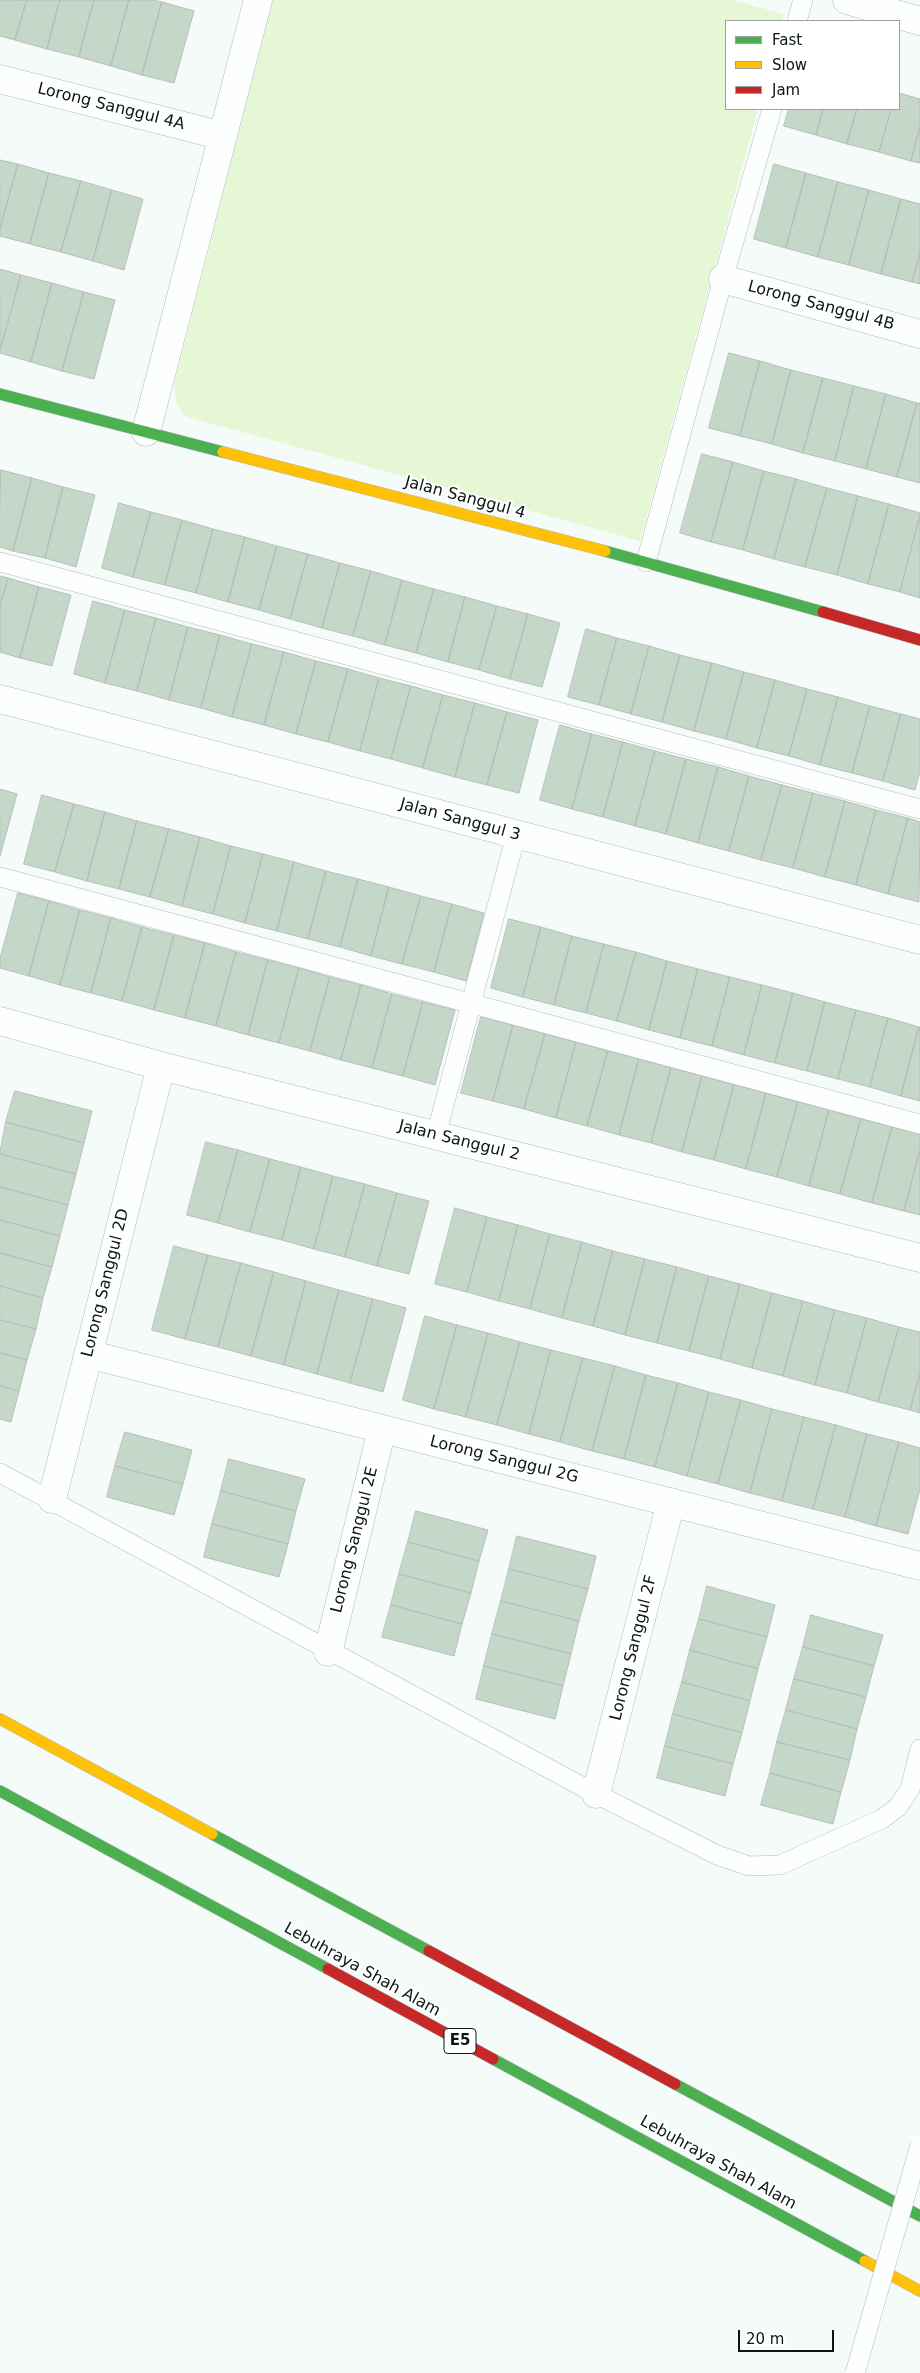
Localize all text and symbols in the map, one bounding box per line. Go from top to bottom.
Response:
legend [725,20,900,110]
text: Fast [772,31,802,49]
text: Slow [772,56,807,74]
street label: Lorong Sanggul 4A [35,79,187,135]
text: Jam [772,81,800,99]
street label: Lorong Sanggul 4B [746,277,896,335]
street label: Jalan Sanggul 4 [402,473,528,523]
street label: Jalan Sanggul 3 [397,795,523,845]
street label: Jalan Sanggul 2 [396,1117,522,1165]
street label: Lorong Sanggul 2D [78,1207,134,1359]
street label: Lorong Sanggul 2G [428,1432,580,1488]
street label: Lorong Sanggul 2E [328,1465,382,1615]
street label: Lorong Sanggul 2F [607,1573,661,1723]
street label: Lebuhraya Shah Alam [280,1919,444,2021]
road number: E5 [444,2028,476,2054]
street label: Lebuhraya Shah Alam [636,2112,800,2214]
scale bar [740,2320,836,2352]
text: 20 m [746,2330,784,2348]

